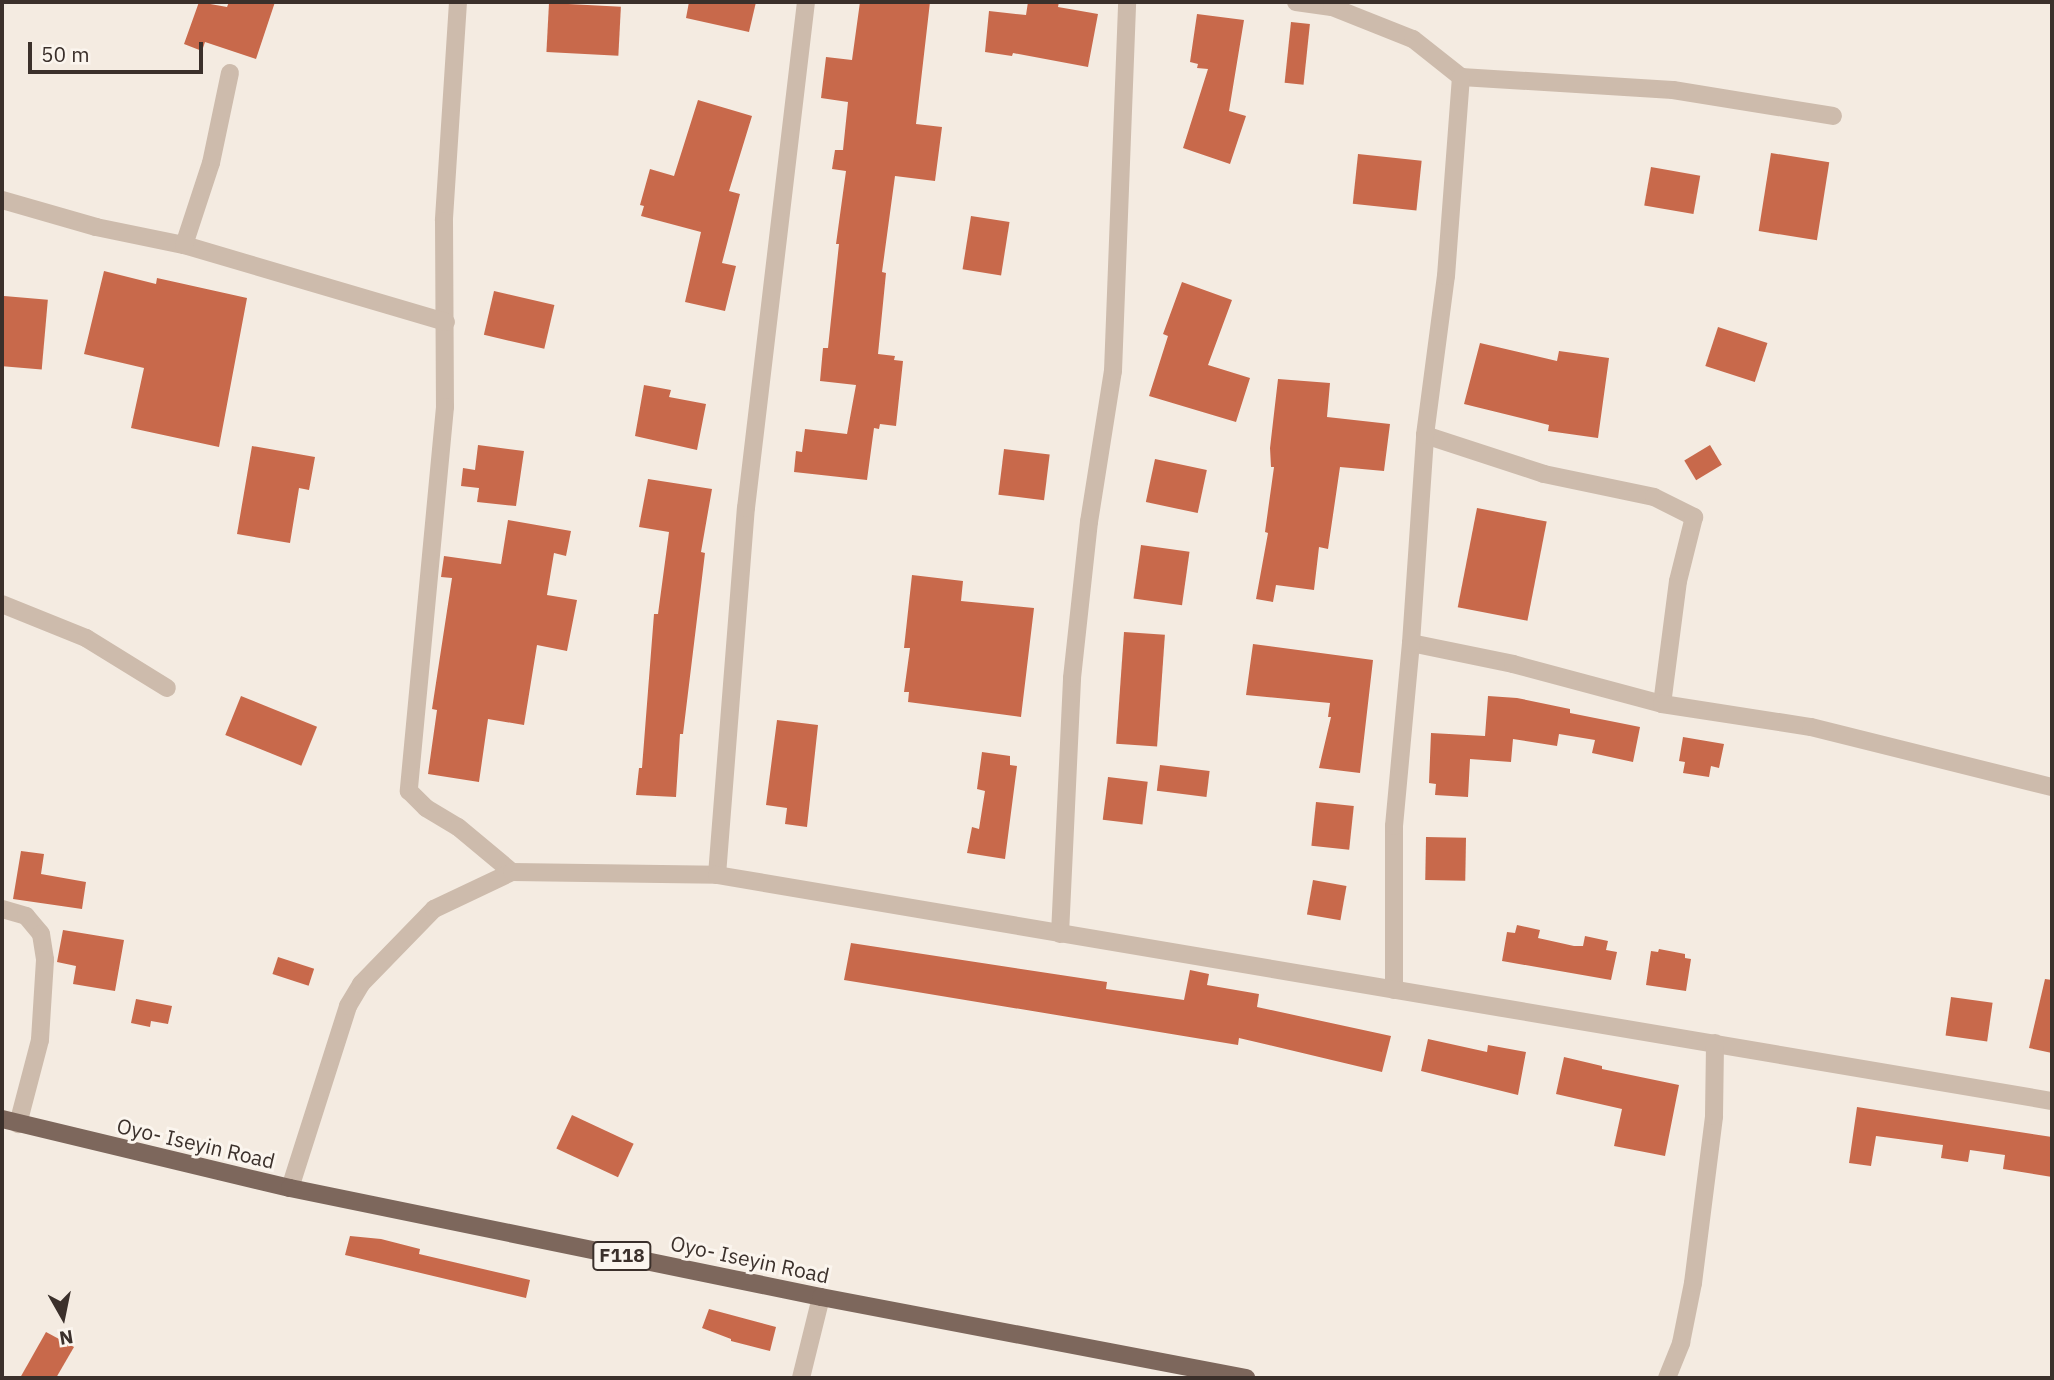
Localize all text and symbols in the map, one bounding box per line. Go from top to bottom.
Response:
scale bar [32,28,206,72]
text: 50 m [41,40,90,68]
street label: Oyo- Iseyin Road [114,1113,278,1173]
street label: Oyo- Iseyin Road [668,1230,832,1288]
road number: F118 [592,1240,652,1272]
north arrow [28,1282,98,1352]
text: N [58,1325,75,1351]

